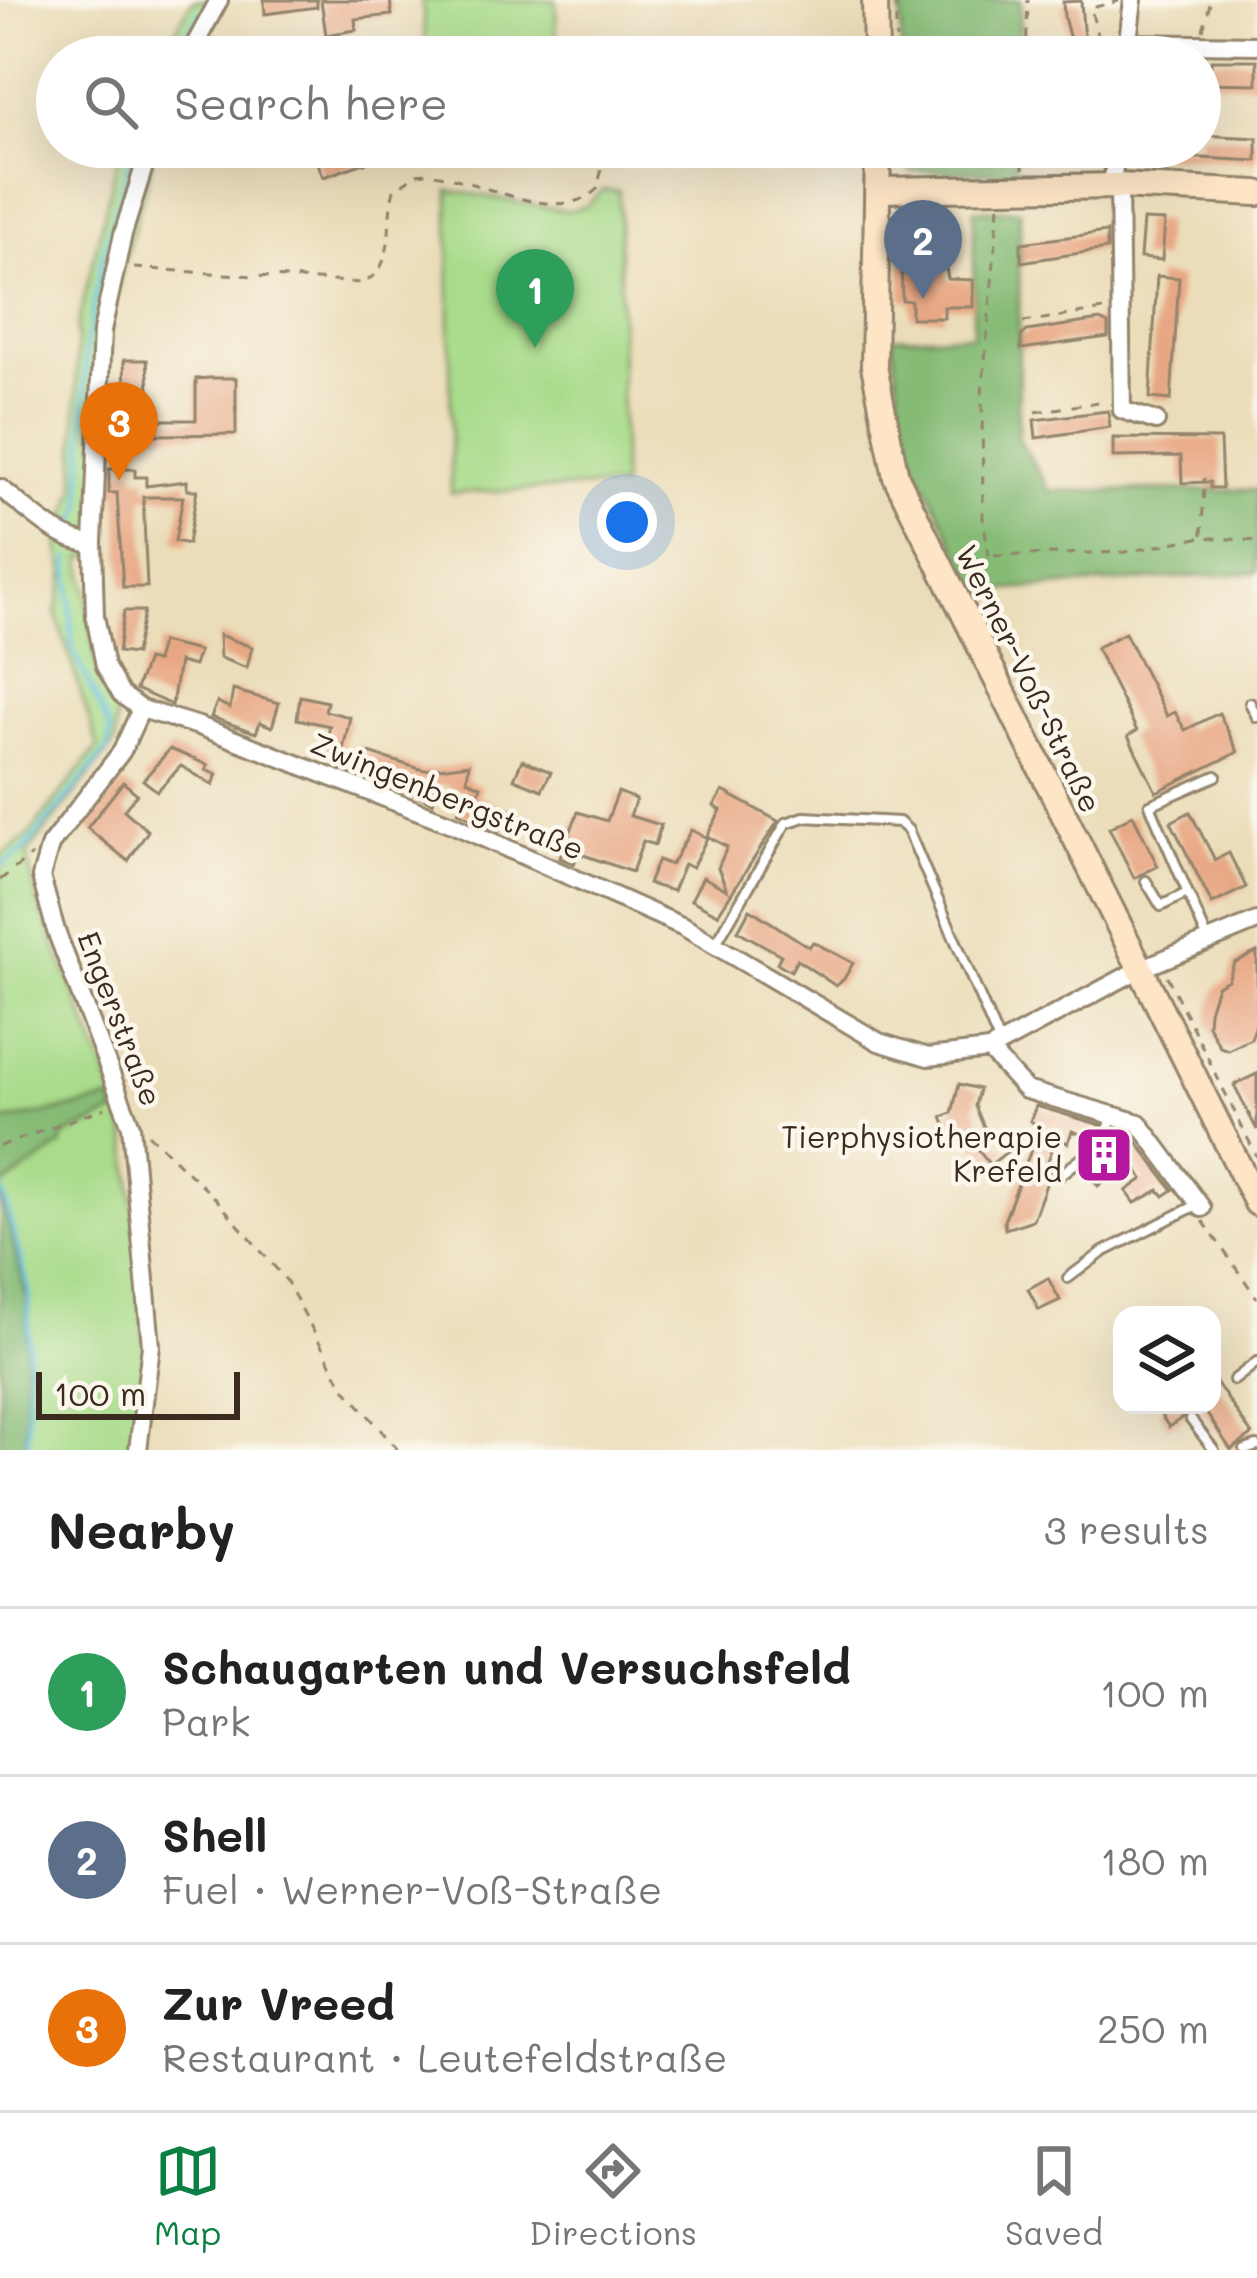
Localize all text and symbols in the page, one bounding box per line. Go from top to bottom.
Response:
search box [36,36,1221,168]
icon: search [78,69,144,135]
text: Search here [174,73,448,131]
pin: 2 [884,200,962,299]
pin: 1 [496,249,574,348]
pin: 3 [80,382,158,481]
your location [597,492,657,552]
street label: Werner-Voß-Straße [948,538,1112,819]
street label: Zwingenbergstraße [305,722,590,868]
street label: Engerstraße [69,925,173,1111]
place label: Tierphysiotherapie Krefeld [781,1116,1062,1190]
building icon: Tierphysiotherapie Krefeld [1073,1124,1135,1186]
map controls [1113,1306,1221,1414]
button: layers [1113,1306,1221,1414]
scale bar [36,1366,240,1419]
text: 100 m [54,1371,146,1414]
text: Nearby [48,1495,235,1562]
text: 3 results [1044,1503,1209,1554]
text: Schaugarten und Versuchsfeld [162,1637,851,1695]
text: 1 [78,1666,96,1717]
text: 100 m [1100,1666,1209,1717]
text: Park [162,1695,250,1746]
text: Shell [162,1805,267,1863]
text: 2 [76,1834,98,1885]
text: 180 m [1100,1834,1209,1885]
text: Fuel · Werner-Voß-Straße [162,1863,662,1914]
text: Zur Vreed [162,1973,395,2031]
text: 3 [75,2002,99,2053]
text: 250 m [1097,2002,1209,2053]
text: Restaurant · Leutefeldstraße [162,2031,727,2082]
tab: Map [154,2138,221,2253]
tab: Directions [529,2138,697,2253]
tab: Saved [1005,2138,1103,2253]

